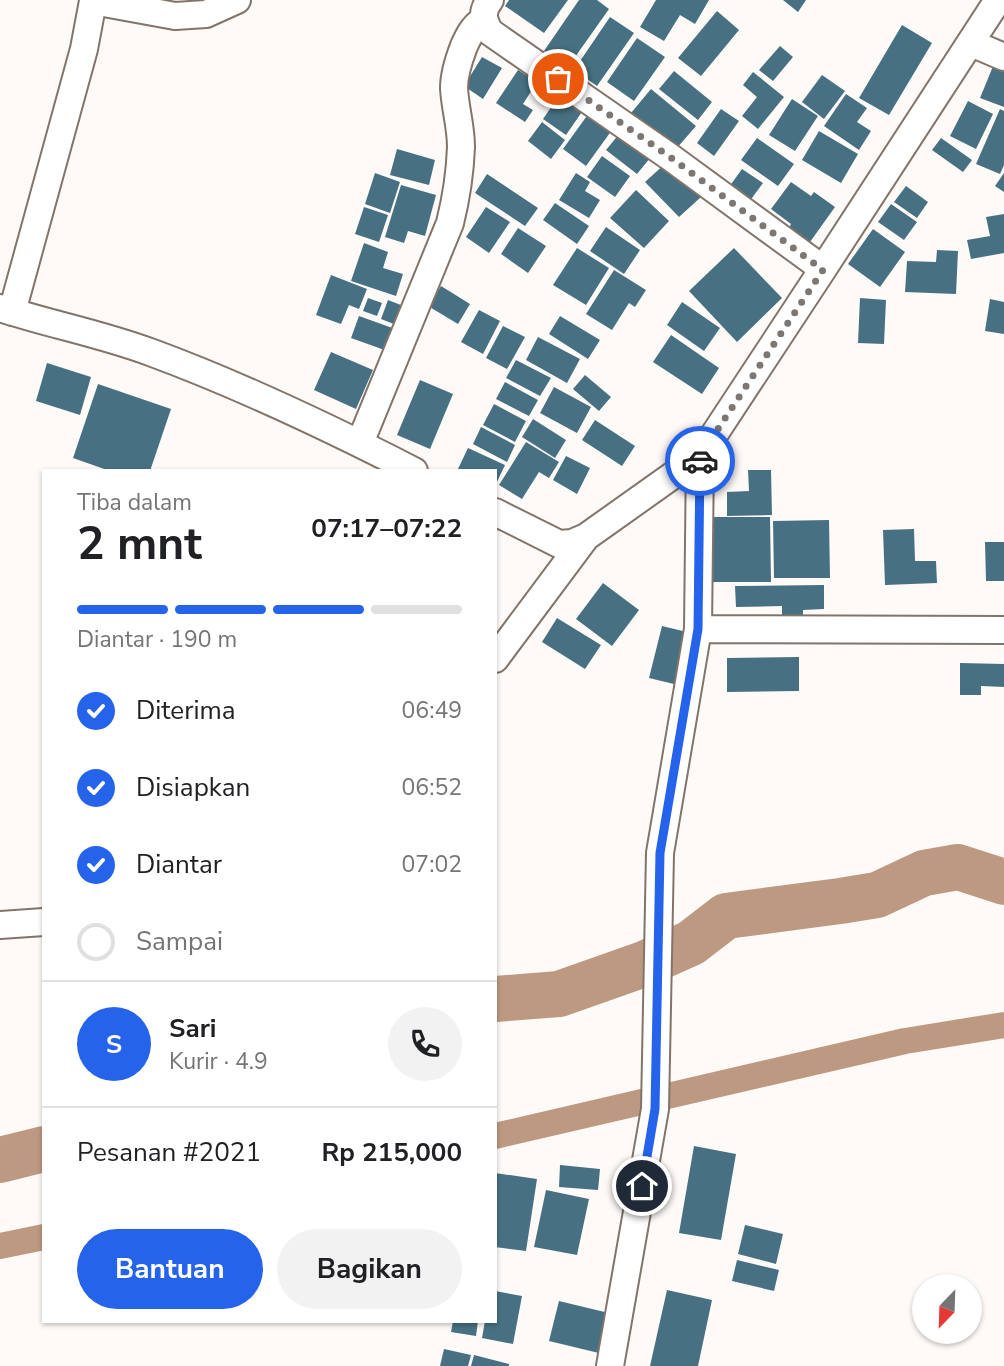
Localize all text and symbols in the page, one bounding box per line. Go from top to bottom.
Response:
pin [528,49,588,109]
icon: bag [539,60,577,98]
courier [665,426,735,496]
icon: car [681,442,719,480]
text: Tiba dalam [77,487,192,518]
text: 07:17–07:22 [311,511,462,546]
text: 2 mnt [77,512,202,575]
text: Diantar · 190 m [77,624,237,655]
icon: check [77,692,115,730]
text: Diterima [136,693,236,728]
text: 06:49 [402,695,462,726]
icon: check [77,769,115,807]
text: Disiapkan [136,770,250,805]
text: 06:52 [402,772,462,803]
icon: check [77,846,115,884]
text: Diantar [136,847,222,882]
text: 07:02 [402,849,462,880]
text: Sampai [136,924,223,959]
button: phone [388,1007,462,1081]
text: Sari [169,1011,216,1046]
text: S [106,1027,122,1062]
text: Kurir · 4.9 [169,1046,268,1077]
text: Pesanan #2021 [77,1135,261,1170]
text: Rp 215,000 [321,1135,462,1170]
pin [612,1156,672,1216]
icon: home [623,1167,661,1205]
button: Bantuan [77,1229,263,1309]
button: Bagikan [277,1229,462,1309]
north arrow [912,1274,982,1344]
map controls [912,1274,982,1344]

